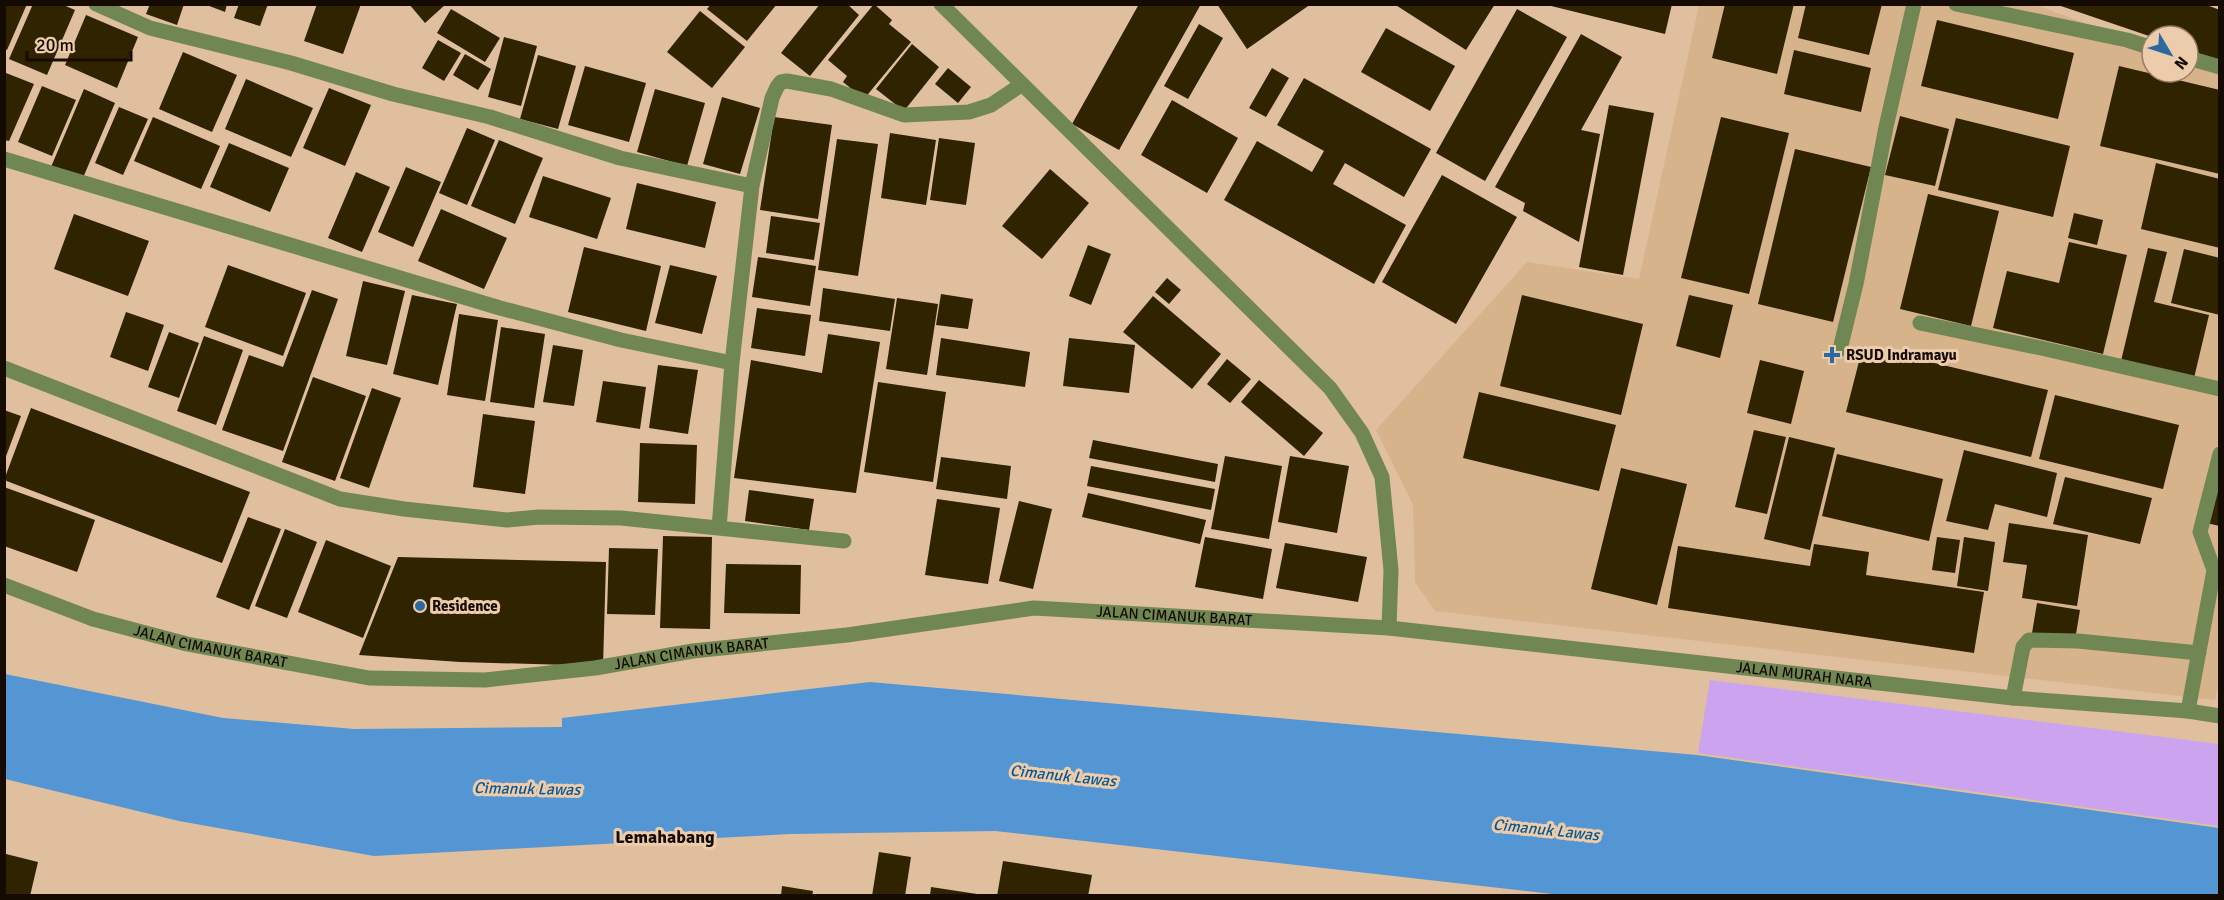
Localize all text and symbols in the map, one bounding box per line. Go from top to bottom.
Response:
scale bar [27,24,130,62]
north arrow [2140,24,2200,84]
text: 20 m [36,34,74,56]
text: N [2170,52,2192,73]
marker: RSUD Indramayu [1823,346,1841,364]
place label: RSUD Indramayu [1846,346,1957,364]
place label: Residence [432,597,498,615]
marker: Residence [413,599,427,613]
street label: JALAN CIMANUK BARAT [1096,603,1253,629]
street label: JALAN CIMANUK BARAT [132,621,289,672]
street label: JALAN CIMANUK BARAT [613,634,770,674]
street label: JALAN MURAH NARA [1735,658,1874,691]
water label: Cimanuk Lawas [1009,760,1119,792]
water label: Cimanuk Lawas [474,778,582,800]
water label: Cimanuk Lawas [1492,814,1602,846]
district label: Lemahabang [615,826,715,848]

